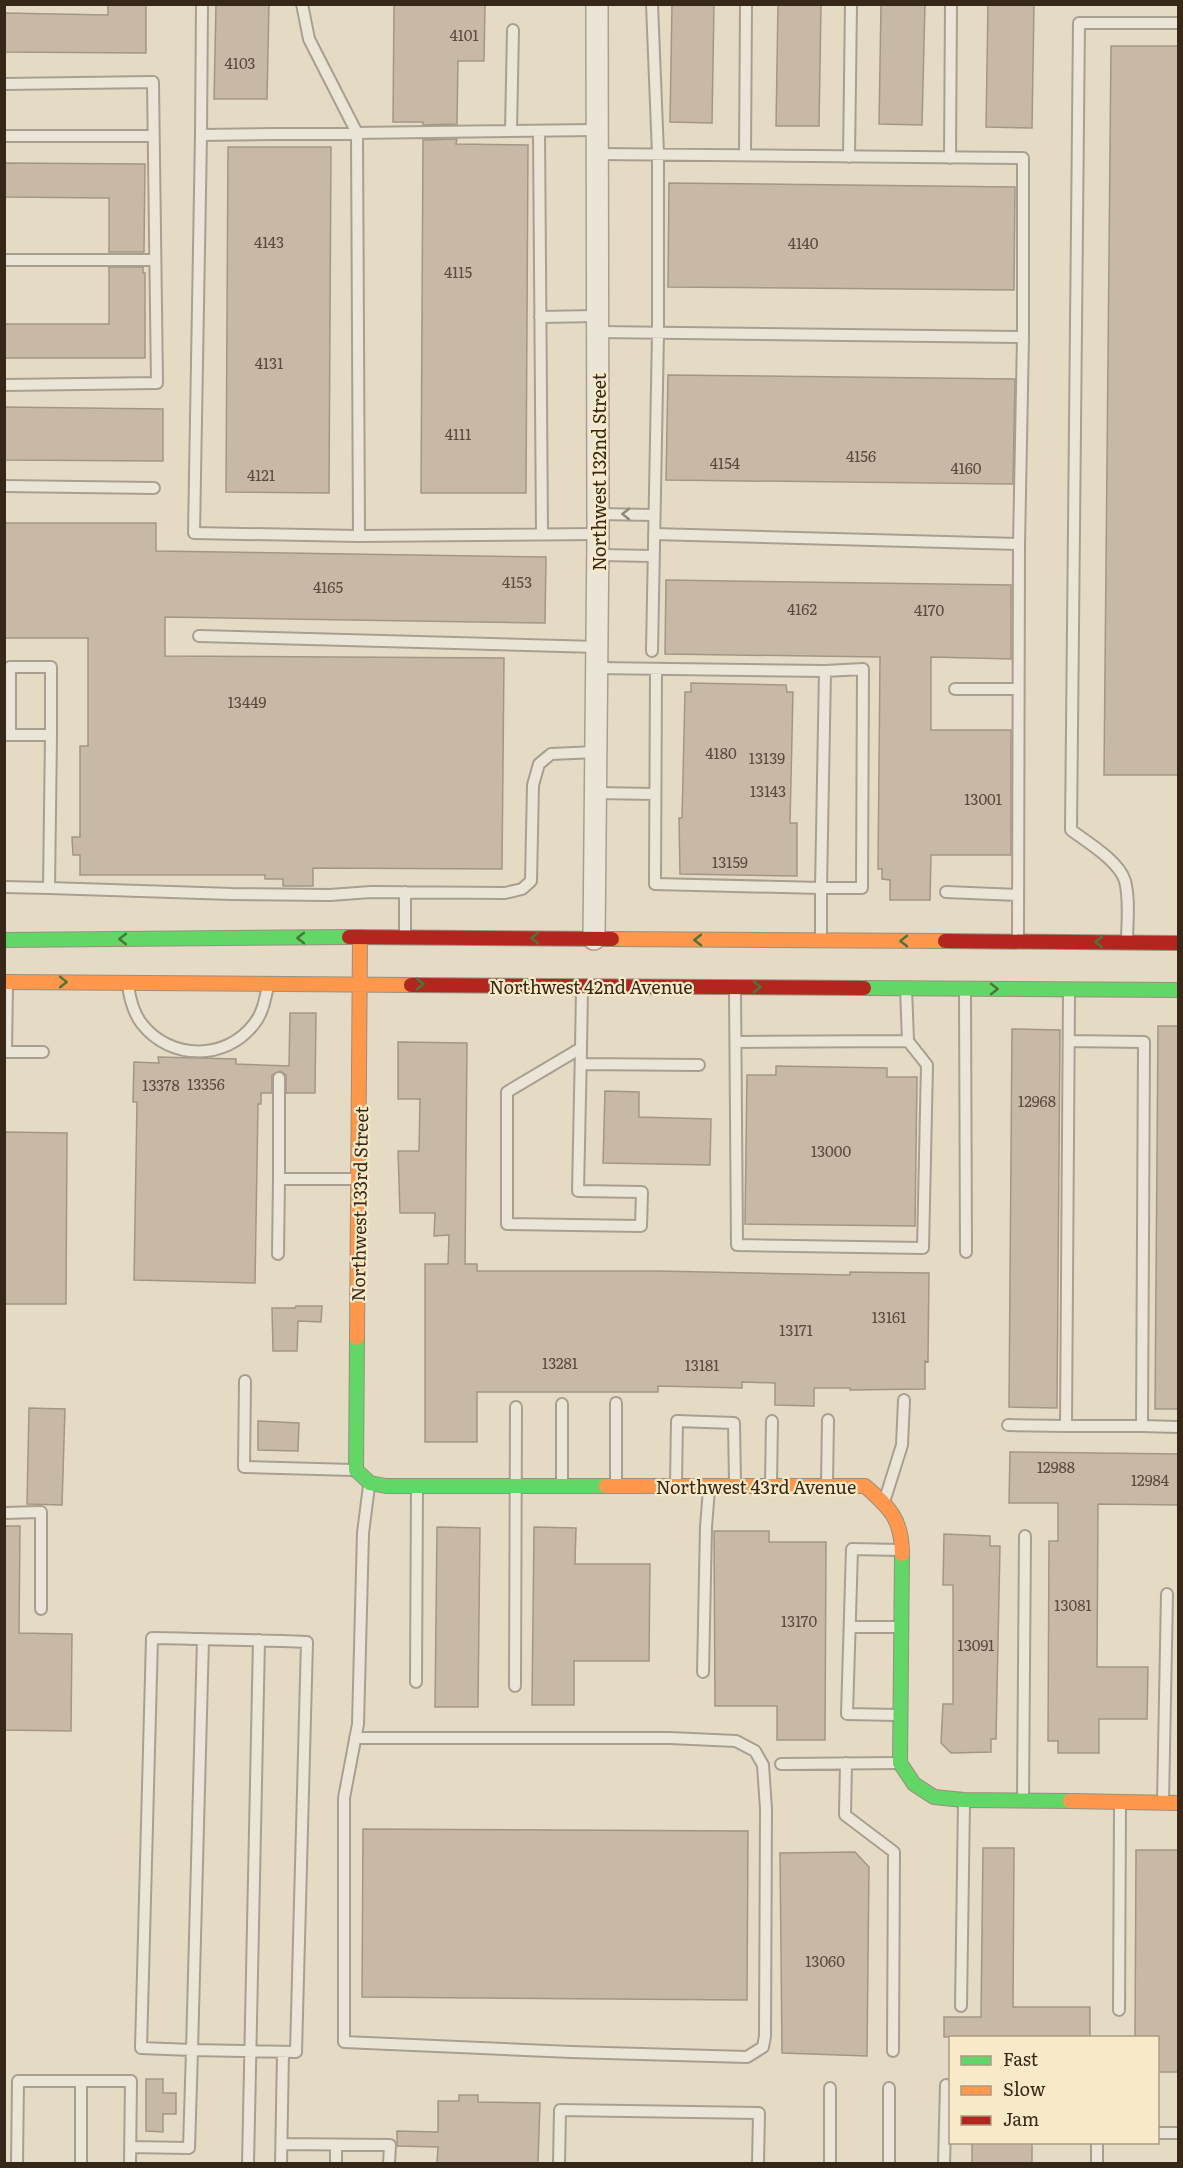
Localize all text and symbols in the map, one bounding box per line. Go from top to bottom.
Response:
house number: 4101 [449,23,479,46]
house number: 4103 [225,51,255,74]
house number: 4143 [254,230,284,253]
house number: 4140 [788,231,819,254]
house number: 4115 [444,260,472,283]
house number: 4131 [255,351,283,374]
street label: Northwest 132nd Street [585,372,612,571]
house number: 4111 [445,422,471,445]
house number: 4156 [846,444,876,467]
house number: 4154 [710,451,740,474]
house number: 4160 [950,456,982,479]
house number: 4121 [247,463,275,486]
one-way arrow [621,508,630,520]
house number: 4153 [502,570,532,593]
house number: 4165 [313,575,343,598]
house number: 4162 [787,597,817,620]
house number: 4170 [914,598,944,621]
house number: 13449 [228,690,266,713]
house number: 4180 [705,741,737,764]
house number: 13139 [749,746,785,769]
house number: 13143 [750,779,786,802]
house number: 13001 [964,787,1002,810]
house number: 13159 [712,850,748,873]
one-way arrow [297,932,306,944]
one-way arrow [531,932,540,944]
one-way arrow [118,933,127,945]
one-way arrow [694,933,703,946]
one-way arrow [900,935,909,947]
one-way arrow [1095,936,1104,948]
street label: Northwest 42nd Avenue [489,973,693,1000]
one-way arrow [58,976,67,988]
one-way arrow [415,978,424,990]
one-way arrow [753,981,762,993]
one-way arrow [990,982,999,995]
house number: 13356 [187,1072,225,1095]
house number: 13378 [142,1073,180,1096]
house number: 12968 [1018,1089,1056,1112]
street label: Northwest 133rd Street [344,1105,374,1302]
house number: 13000 [811,1139,851,1162]
house number: 13161 [872,1305,906,1328]
house number: 13171 [779,1318,813,1341]
house number: 13281 [542,1351,578,1374]
house number: 13181 [685,1353,719,1376]
house number: 12988 [1037,1455,1075,1478]
house number: 12984 [1131,1468,1169,1491]
street label: Northwest 43rd Avenue [656,1473,856,1500]
house number: 13081 [1054,1593,1092,1616]
house number: 13170 [781,1609,817,1632]
house number: 13091 [958,1633,994,1656]
house number: 13060 [805,1949,845,1972]
legend [949,2036,1159,2144]
text: Fast [1003,2045,1039,2072]
text: Slow [1003,2075,1046,2102]
text: Jam [1003,2105,1039,2132]

